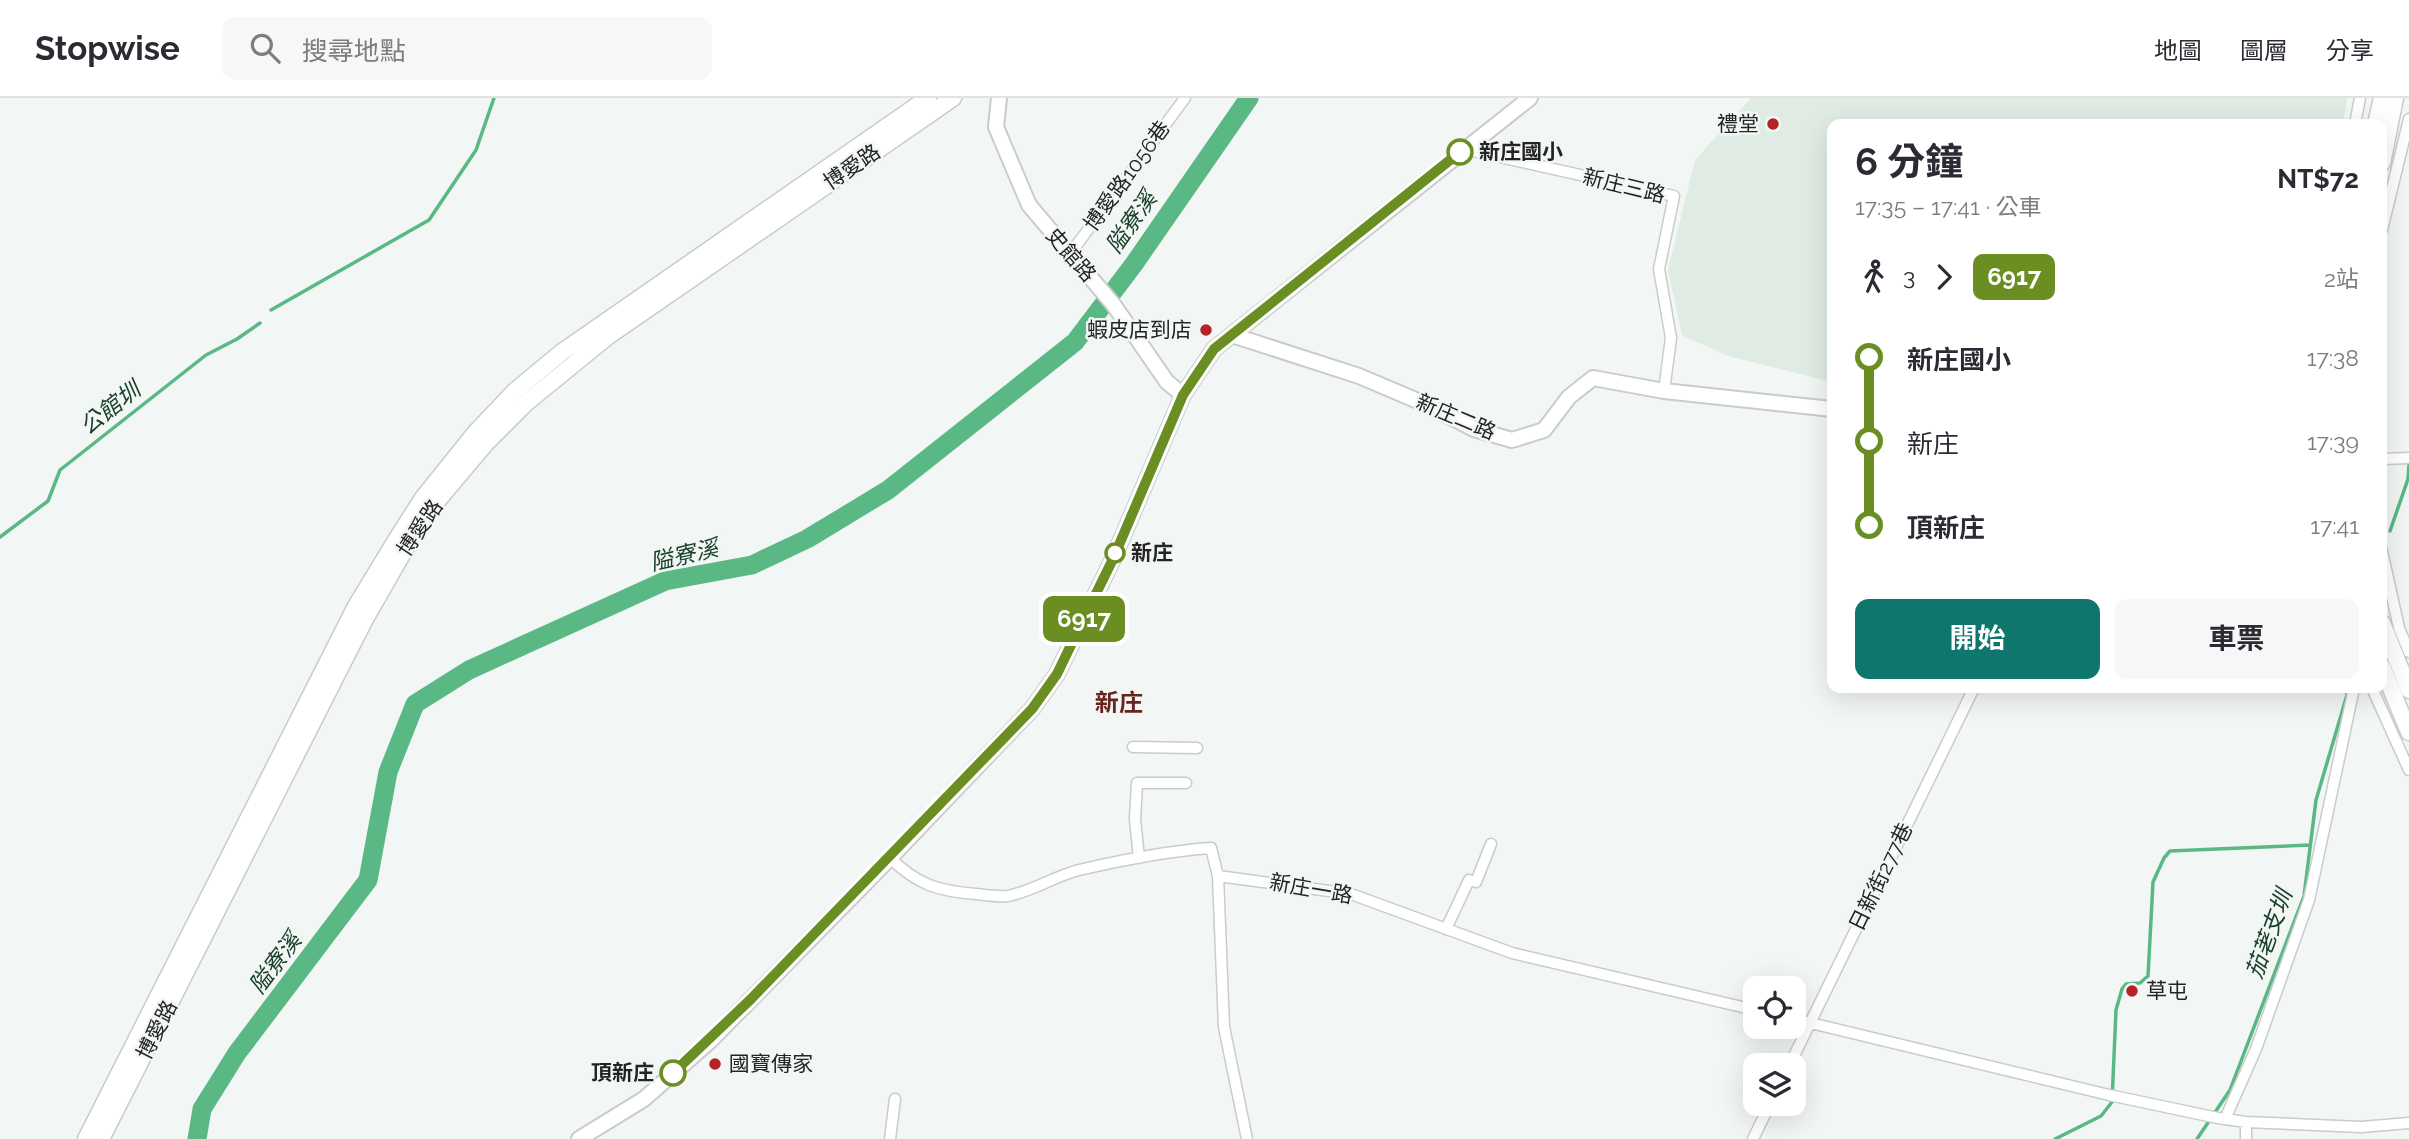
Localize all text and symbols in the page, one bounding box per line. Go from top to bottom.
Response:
search box [222,17,712,80]
text: Stopwise [35,29,180,68]
icon: search [246,29,284,67]
text: 搜尋地點 [302,36,406,66]
text: 地圖 [2154,36,2202,65]
text: 圖層 [2240,36,2288,65]
text: 分享 [2326,36,2374,65]
place label: 禮堂 [1717,111,1759,136]
street label: 博愛路1056巷 [1078,116,1175,236]
marker: 禮堂 [1765,116,1781,132]
street label: 博愛路 [819,139,885,195]
marker: 新庄國小 [1447,139,1473,165]
place label: 新庄國小 [1479,139,1563,164]
text: 6 分鐘 [1855,139,1963,184]
street label: 新庄三路 [1580,163,1668,208]
text: NT$72 [2277,164,2359,194]
water label: 隘寮溪 [1100,183,1163,258]
text: 17:35 – 17:41 · 公車 [1855,193,2042,220]
street label: 史館路 [1041,223,1101,287]
icon: walk [1855,258,1893,296]
icon: forward [1925,258,1963,296]
text: 6917 [1987,262,2041,291]
text: 3 [1903,263,1915,290]
text: 2站 [2324,265,2359,292]
place label: 蝦皮店到店 [1087,317,1192,342]
marker: 蝦皮店到店 [1198,322,1214,338]
text: 17:38 [2307,344,2359,371]
text: 新庄國小 [1907,345,2011,375]
water label: 公館圳 [74,374,148,439]
street label: 新庄二路 [1413,389,1500,444]
text: 17:39 [2307,428,2359,455]
text: 新庄 [1907,429,1959,459]
street label: 博愛路 [392,495,448,561]
text: 17:41 [2310,512,2359,539]
text: 頂新庄 [1907,513,1985,543]
water label: 隘寮溪 [647,533,723,575]
place label: 新庄 [1131,540,1173,565]
marker: 新庄 [1105,543,1125,563]
line badge: 6917 [1035,596,1133,642]
button: 開始 [1855,599,2100,679]
button: 車票 [2114,599,2359,679]
text: 6917 [1057,604,1111,633]
district label: 新庄 [1095,688,1143,717]
street label: 日新街277巷 [1844,819,1918,935]
street label: 新庄一路 [1268,869,1355,908]
water label: 茄荖支圳 [2240,883,2298,982]
water label: 隘寮溪 [243,925,308,998]
map controls [1743,976,1806,1116]
button: locate [1743,976,1806,1039]
place label: 草屯 [2146,978,2188,1003]
marker: 草屯 [2124,983,2140,999]
street label: 博愛路 [131,996,182,1064]
place label: 國寶傳家 [729,1051,813,1076]
button: layers [1743,1053,1806,1116]
marker: 國寶傳家 [707,1056,723,1072]
place label: 頂新庄 [591,1060,654,1085]
marker: 頂新庄 [660,1060,686,1086]

